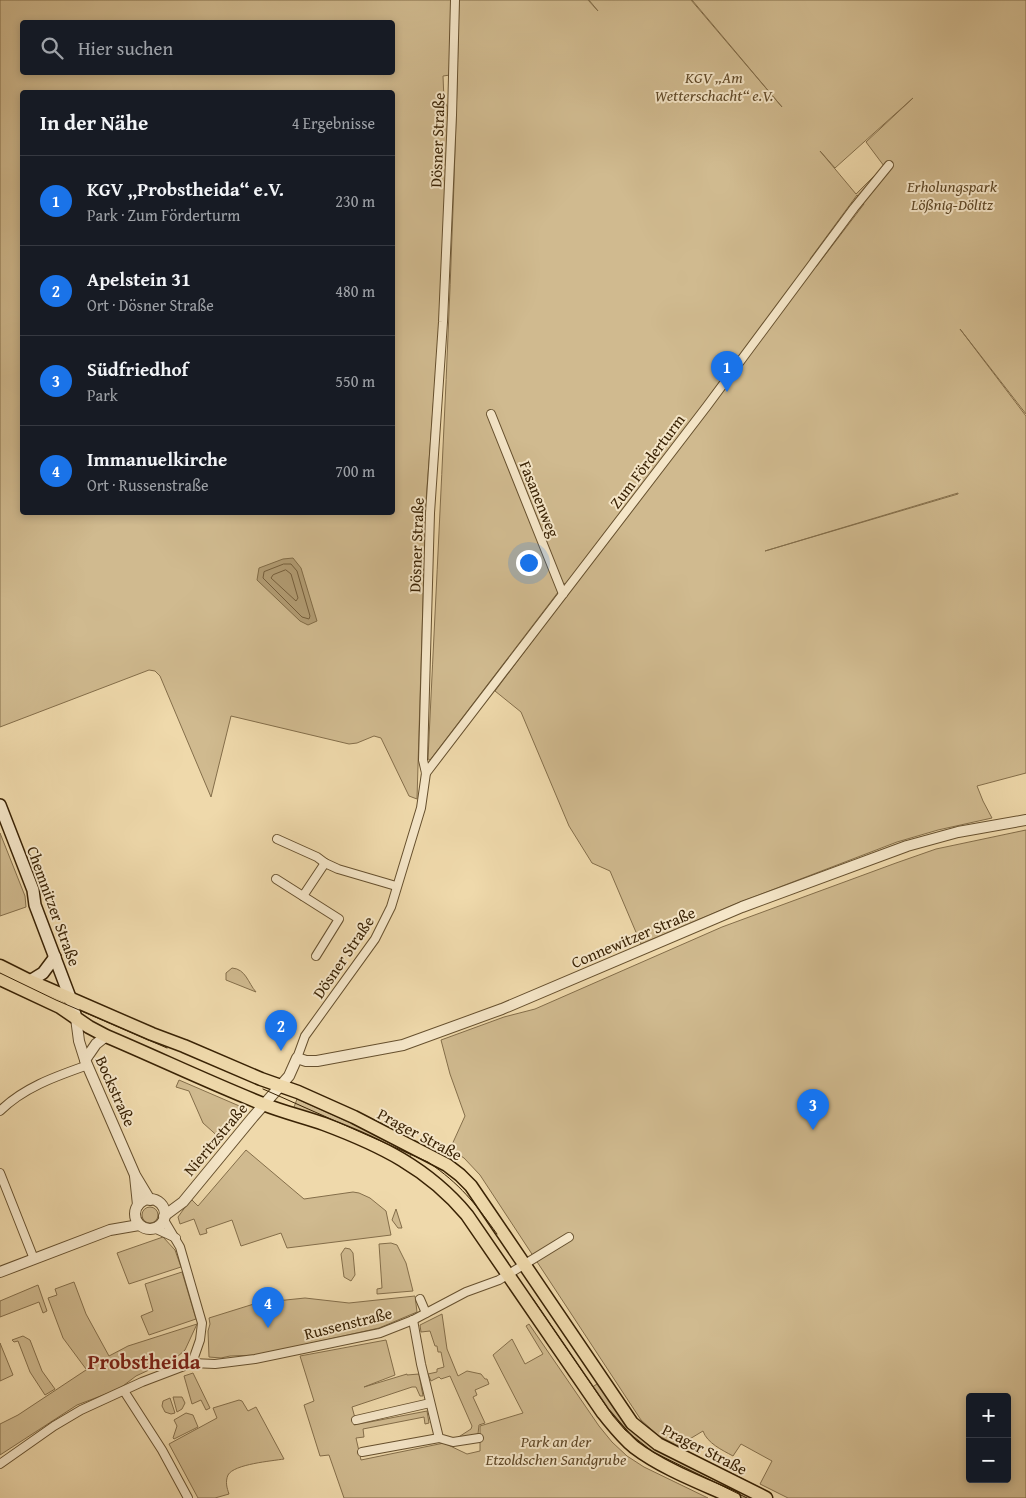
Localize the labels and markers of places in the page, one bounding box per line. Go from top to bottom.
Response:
pin: 1 [711,351,743,392]
pin: 2 [265,1010,297,1051]
pin: 3 [797,1089,829,1130]
pin: 4 [252,1287,284,1328]

